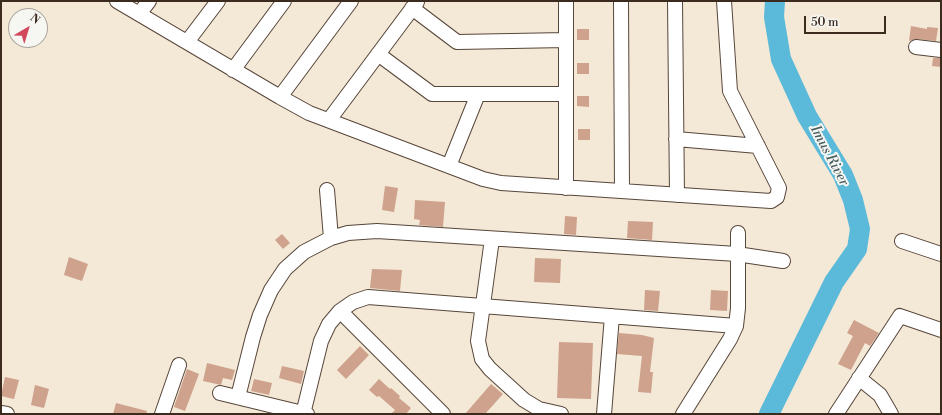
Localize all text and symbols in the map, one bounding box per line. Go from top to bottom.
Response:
north arrow [8,8,48,48]
scale bar [806,8,888,34]
text: N [27,11,43,28]
text: 50 m [811,15,839,30]
water label: Imus River [806,123,852,189]

